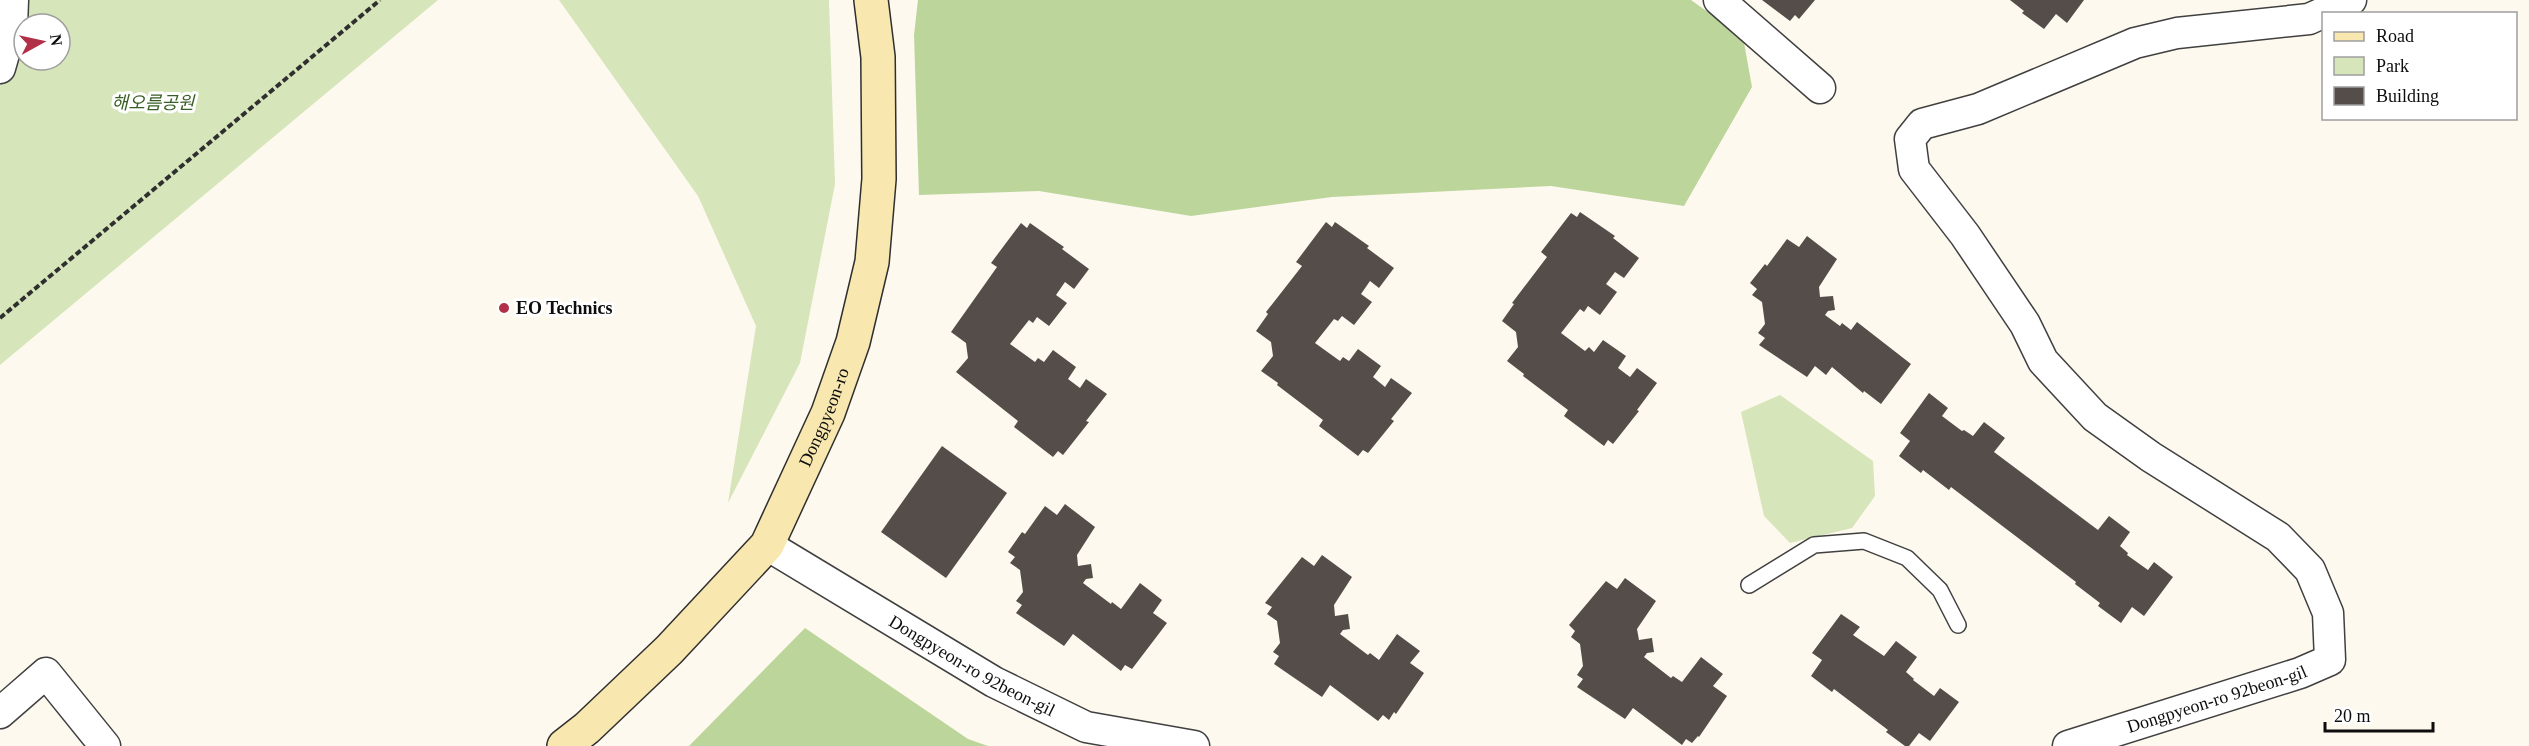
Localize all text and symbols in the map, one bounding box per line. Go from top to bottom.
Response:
north arrow [12,12,72,72]
legend [2322,12,2517,120]
text: Road [2376,26,2414,46]
text: N [47,33,66,47]
text: Park [2376,56,2409,76]
text: Building [2376,86,2439,106]
park label: 해오름공원 [112,93,196,113]
place label: EO Technics [516,298,613,318]
marker: EO Technics [497,301,511,315]
street label: Dongpyeon-ro [795,365,853,470]
street label: Dongpyeon-ro 92beon-gil [885,611,1058,720]
street label: Dongpyeon-ro 92beon-gil [2124,661,2310,737]
scale bar [2325,695,2433,733]
text: 20 m [2334,706,2371,726]

